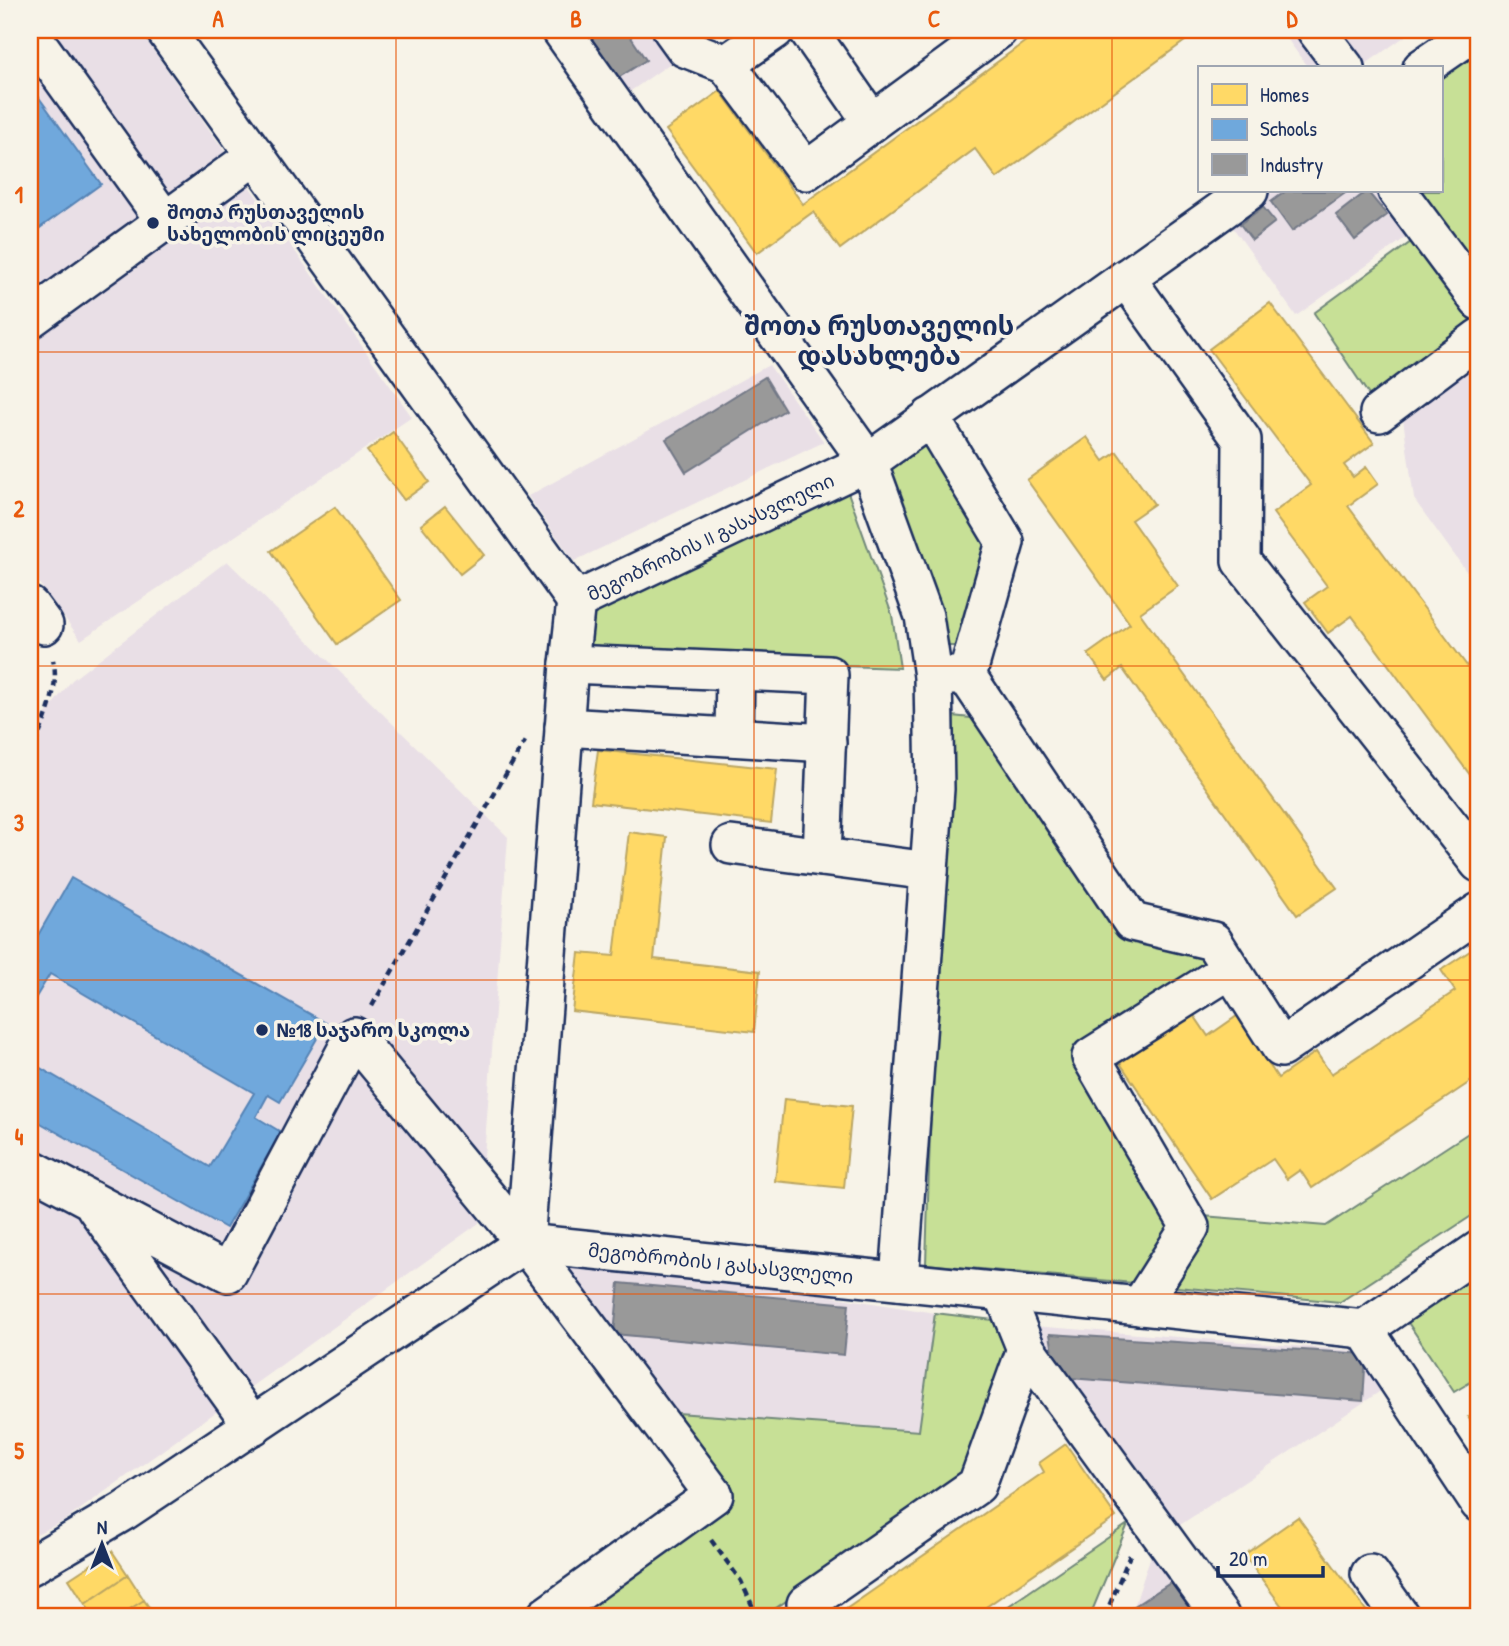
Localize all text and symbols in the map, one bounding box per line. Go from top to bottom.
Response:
text: A [212,3,224,34]
text: B [570,3,582,34]
text: C [928,3,940,34]
text: D [1287,3,1299,34]
legend [1198,66,1442,192]
text: Homes [1260,80,1309,109]
text: Schools [1260,114,1317,143]
text: Industry [1260,150,1323,179]
text: 1 [15,179,23,210]
place label: შოთა რუსთაველის სახელობის ლიცეუმი [167,199,385,247]
marker: შოთა რუსთაველის სახელობის ლიცეუმი [145,215,161,231]
district label: შოთა რუსთაველის დასახლება [744,308,1014,373]
street label: მეგობრობის II გასასვლელი [583,467,838,607]
text: 2 [14,493,25,524]
text: 3 [14,807,24,838]
place label: №18 საჯარო სკოლა [276,1017,470,1043]
marker: №18 საჯარო სკოლა [254,1022,270,1038]
text: 4 [15,1121,24,1152]
street label: მეგობრობის I გასასვლელი [587,1237,855,1290]
text: 5 [14,1435,24,1466]
north arrow [66,1510,136,1580]
text: N [97,1514,107,1540]
scale bar [1218,1534,1324,1578]
text: 20 m [1229,1544,1267,1573]

